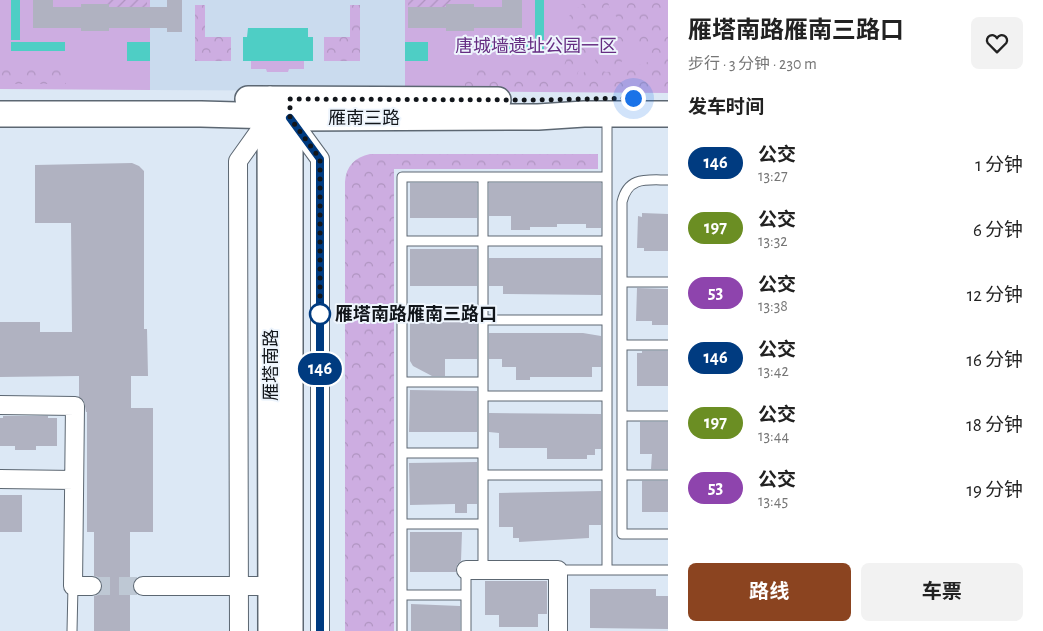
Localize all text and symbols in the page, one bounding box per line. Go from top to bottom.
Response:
button: heart [971,17,1023,69]
text: 雁塔南路雁南三路口 [688,19,904,43]
park label: 唐城墙遗址公园一区 [455,36,617,56]
text: 步行 · 3 分钟 · 230 m [688,56,817,72]
your location [621,86,646,111]
text: 发车时间 [688,98,764,117]
street label: 雁南三路 [328,108,400,128]
text: 公交 [758,146,796,165]
text: 146 [703,154,728,172]
text: 1 分钟 [975,156,1023,175]
text: 13:27 [758,168,788,184]
text: 公交 [758,211,796,230]
text: 197 [704,219,727,237]
text: 6 分钟 [973,221,1023,240]
text: 13:32 [758,233,788,249]
text: 公交 [758,276,796,295]
text: 53 [708,284,723,302]
text: 12 分钟 [967,286,1023,305]
text: 13:38 [758,298,788,314]
marker: 雁塔南路雁南三路口 [309,303,331,325]
place label: 雁塔南路雁南三路口 [335,304,497,324]
street label: 雁塔南路 [261,329,281,401]
text: 公交 [758,341,796,360]
text: 146 [703,349,728,367]
text: 16 分钟 [966,351,1023,370]
line badge: 146 [291,353,349,385]
text: 146 [308,360,332,378]
text: 13:42 [758,363,789,379]
text: 公交 [758,406,796,425]
text: 197 [704,414,727,432]
text: 18 分钟 [966,416,1023,435]
text: 13:44 [758,428,789,444]
text: 公交 [758,471,796,490]
text: 53 [708,479,723,497]
text: 19 分钟 [966,481,1023,500]
text: 13:45 [758,493,788,509]
button: 路线 [688,563,851,621]
button: 车票 [861,563,1023,621]

